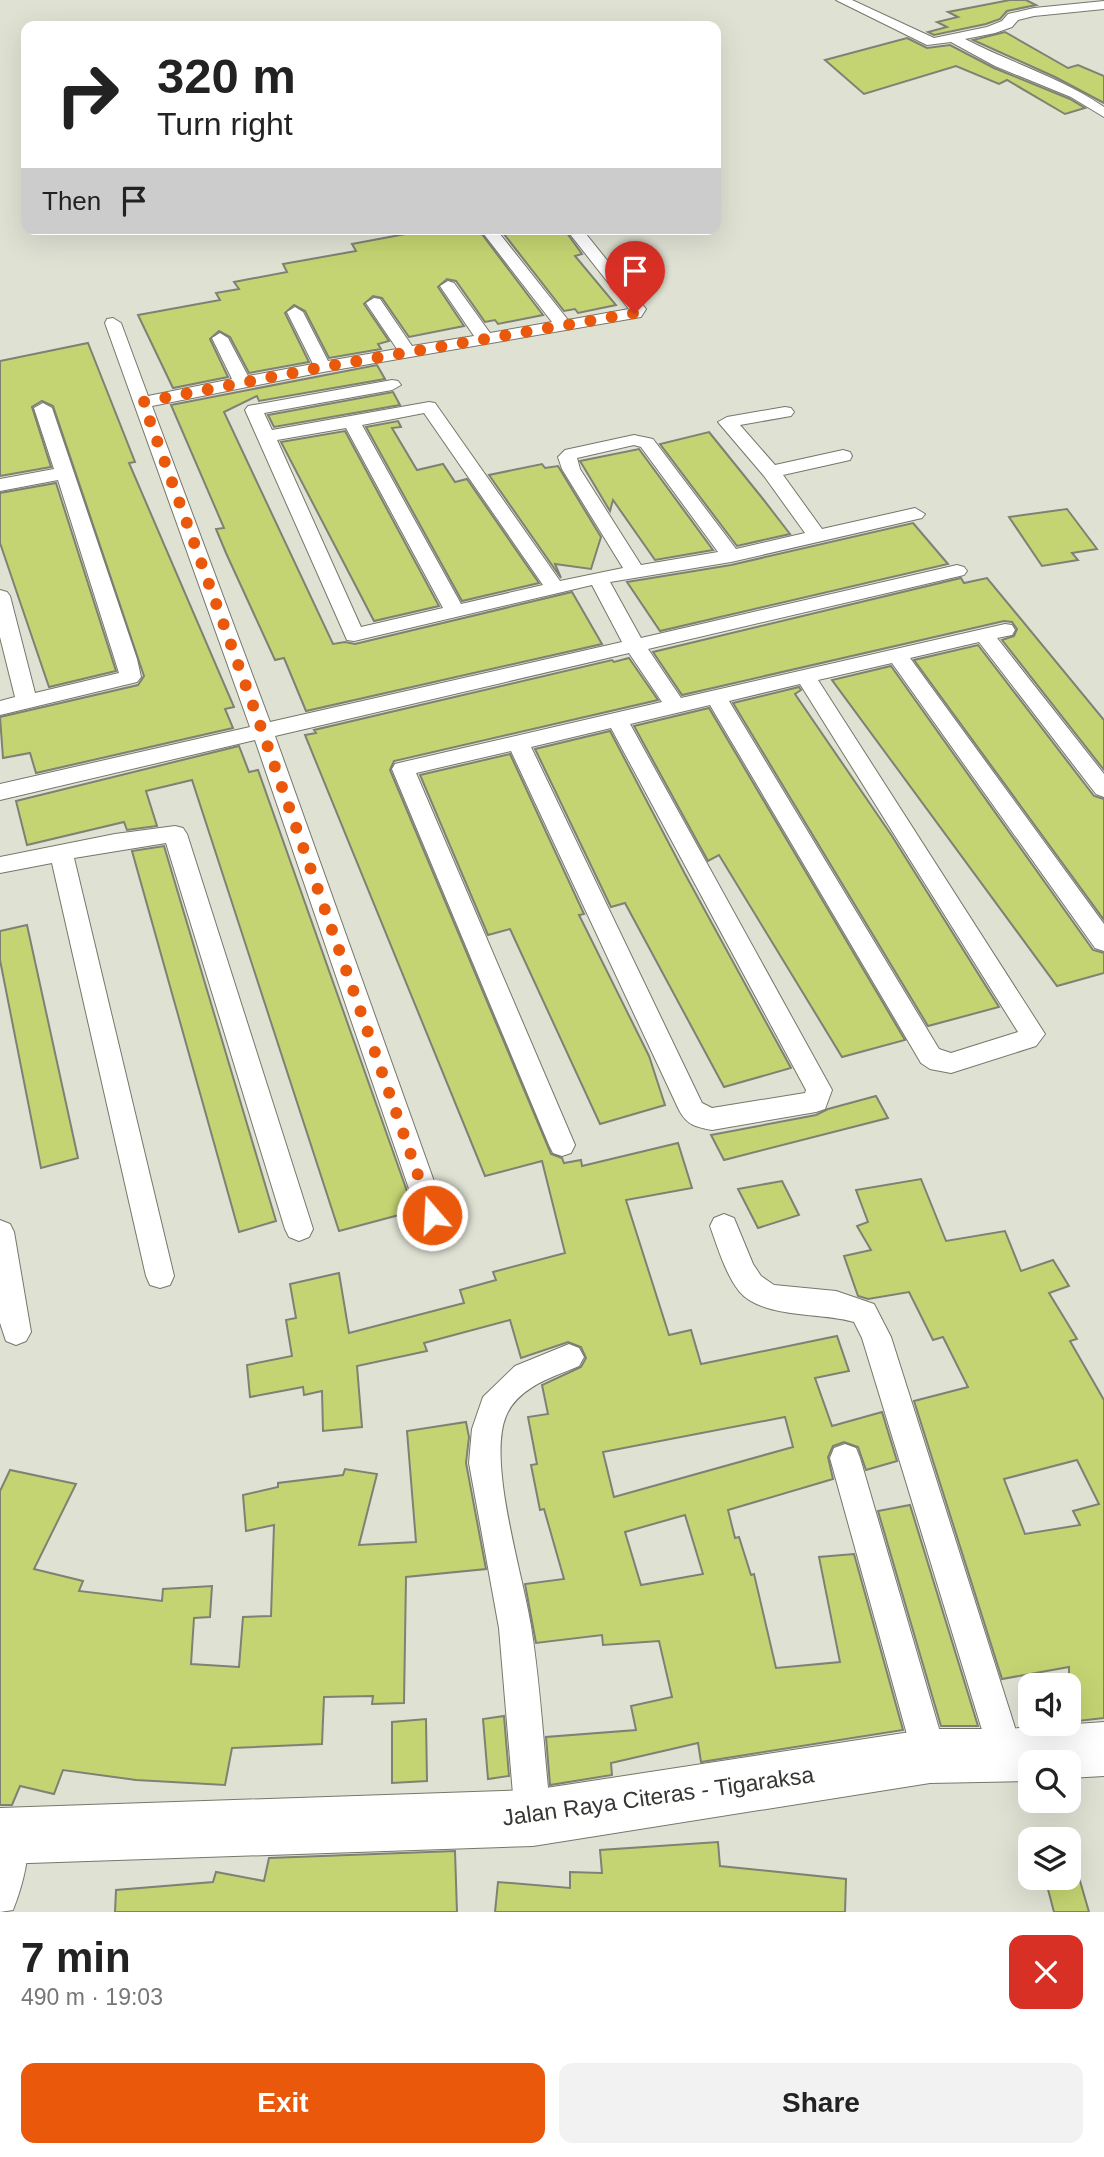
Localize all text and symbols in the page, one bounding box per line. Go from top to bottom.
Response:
icon: right [42,49,133,140]
text: 320 m [157,49,296,103]
text: Turn right [157,106,293,142]
icon: arrive [115,182,153,220]
text: Then [42,186,101,216]
pin [605,241,665,313]
icon: arrive [616,252,654,290]
position arrow [395,1178,469,1252]
map controls [1018,1673,1081,1890]
button: sound [1018,1673,1081,1736]
button: search [1018,1750,1081,1813]
street label: Jalan Raya Citeras - Tigaraksa [500,1761,816,1831]
button: layers [1018,1827,1081,1890]
text: 7 min [21,1934,131,1981]
button: close [1009,1935,1083,2009]
text: 490 m · 19:03 [21,1984,163,2010]
button: Exit [21,2063,545,2143]
button: Share [559,2063,1083,2143]

